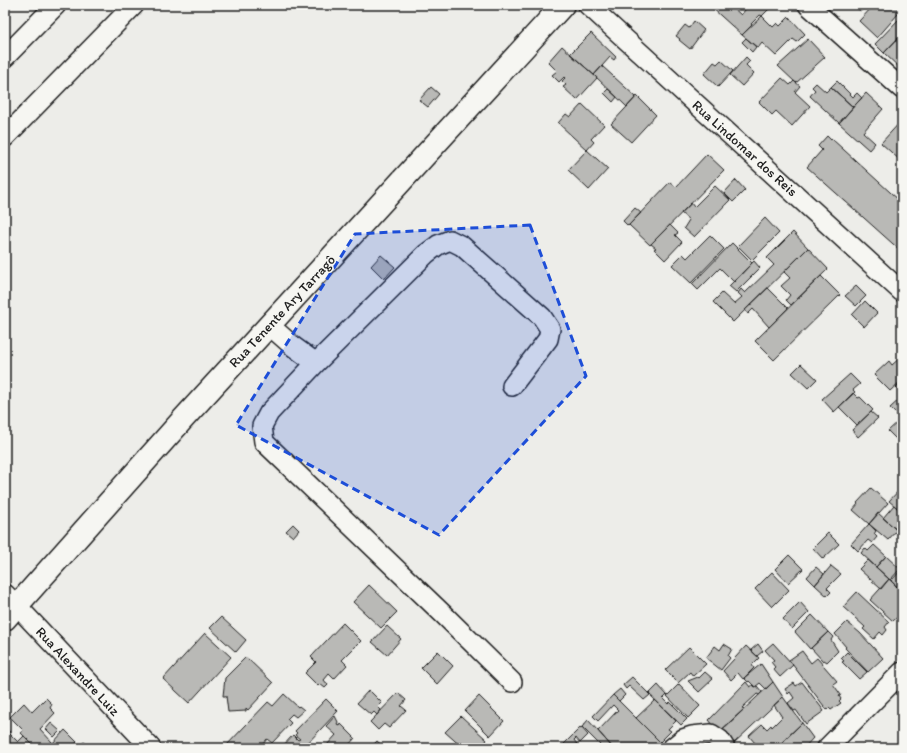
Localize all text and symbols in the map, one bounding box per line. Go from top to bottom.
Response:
street label: Rua Lindomar dos Reis [689,97,801,200]
street label: Rua Tenente Ary Tarragô [226,251,339,371]
street label: Rua Alexandre Luiz [32,623,124,720]

